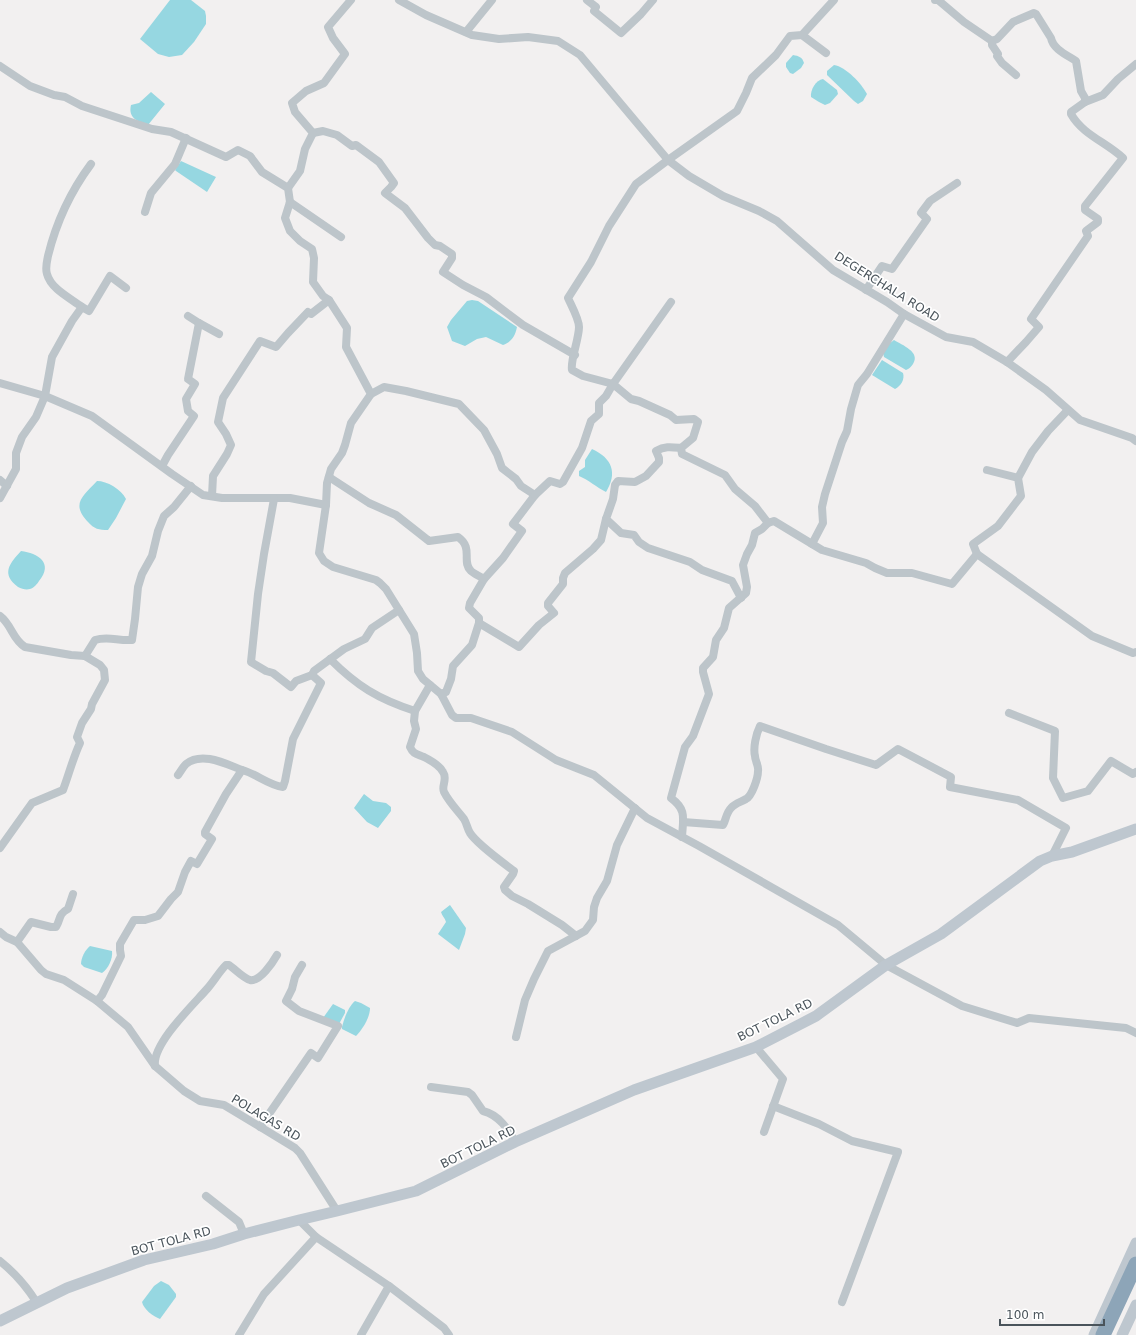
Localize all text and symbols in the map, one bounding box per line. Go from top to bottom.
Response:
street label: DEGERCHALA ROAD [832,249,942,325]
street label: BOT TOLA RD [735,996,815,1044]
street label: POLAGAS RD [229,1092,303,1144]
street label: BOT TOLA RD [438,1123,518,1171]
street label: BOT TOLA RD [130,1224,212,1258]
scale bar [1000,1301,1104,1327]
text: 100 m [1006,1308,1044,1322]

